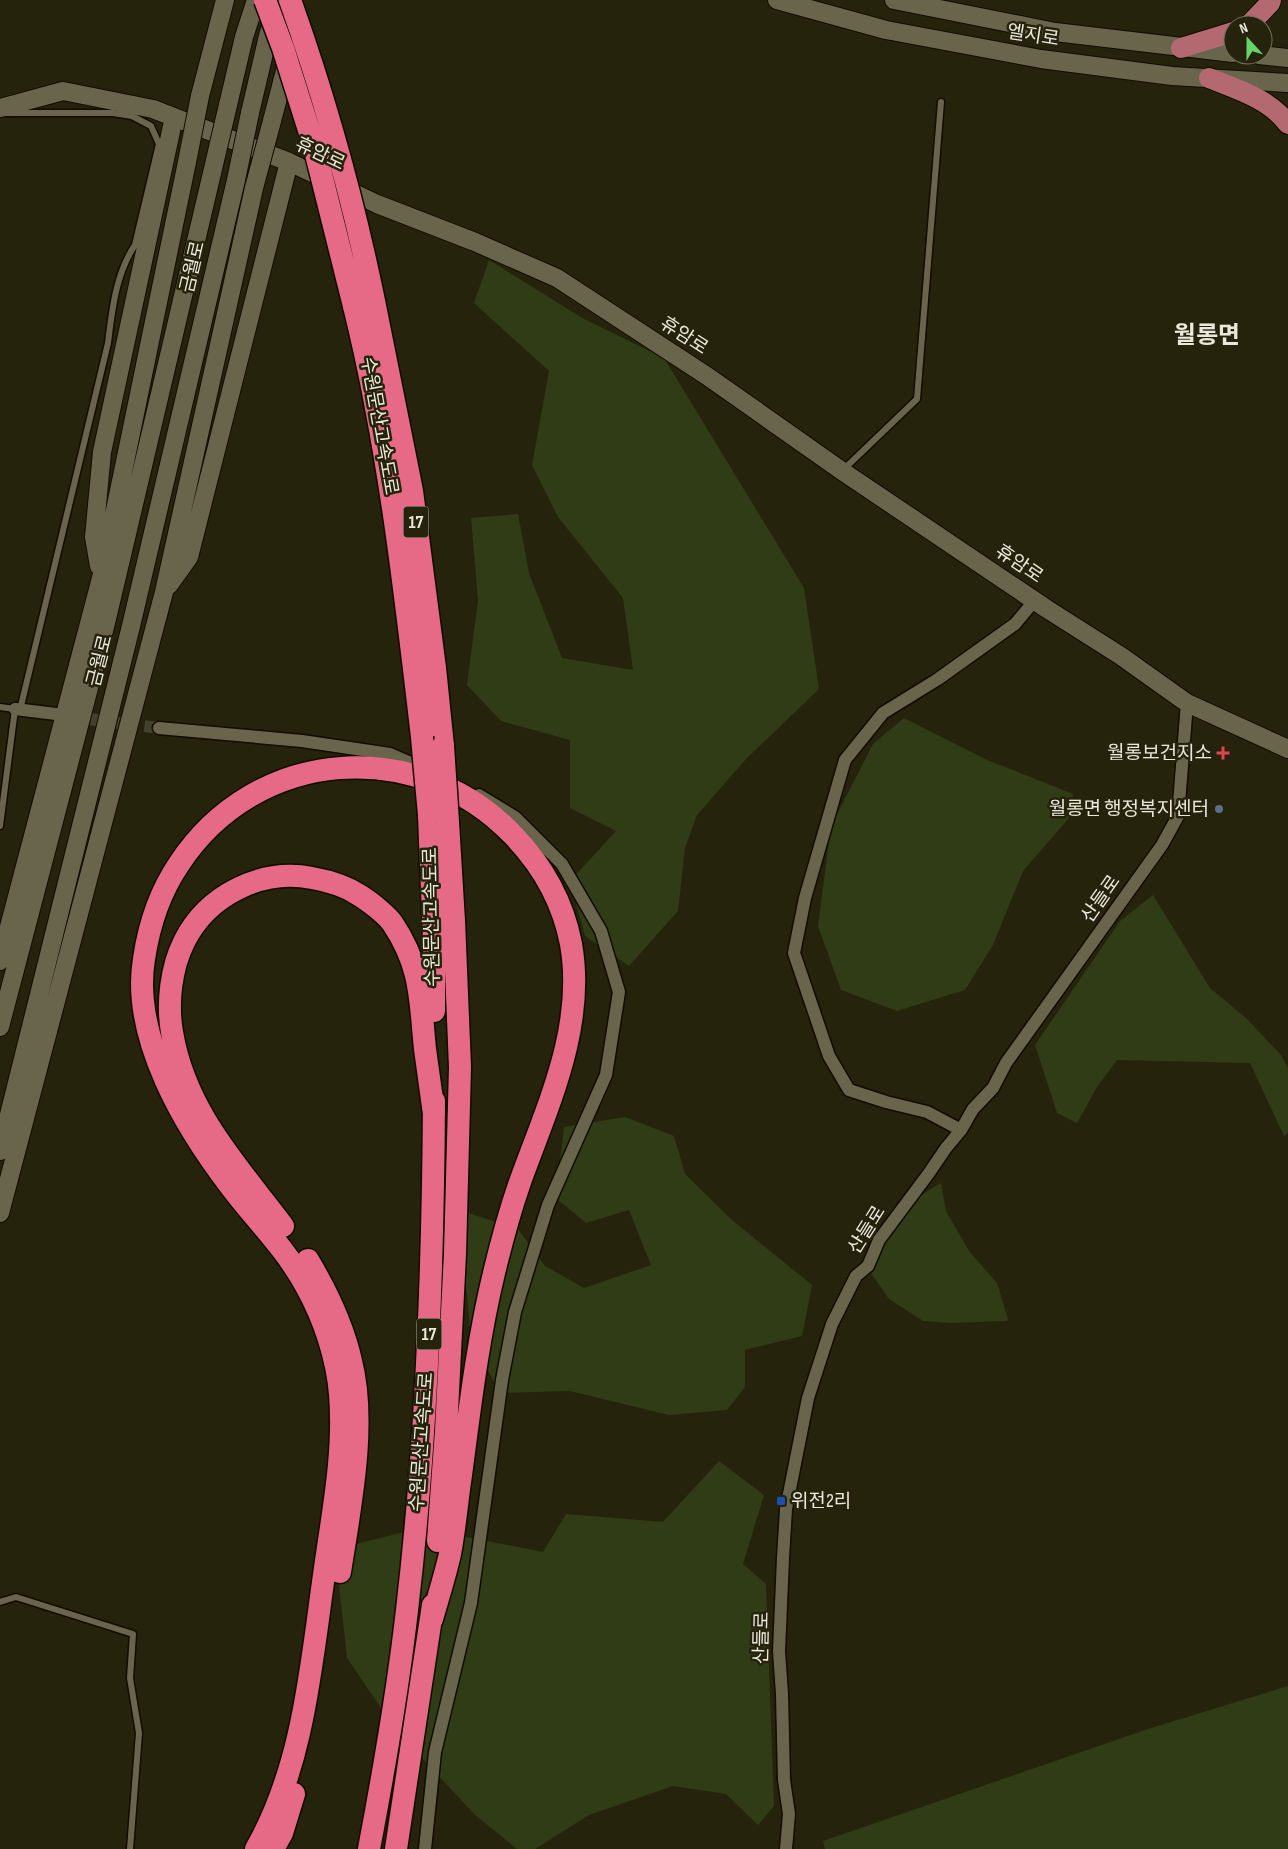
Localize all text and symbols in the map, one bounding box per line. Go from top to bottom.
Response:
north arrow [1223,15,1273,65]
text: N [1237,19,1250,38]
street label: 엘지로 [1005,21,1061,51]
street label: 휴암로 [291,132,349,176]
street label: 금월로 [176,239,210,295]
street label: 휴암로 [656,312,712,360]
district label: 월롱면 [1174,321,1240,350]
street label: 수원문산고속도로 [356,355,402,497]
road number: 17 [404,507,428,538]
street label: 휴암로 [991,540,1047,588]
street label: 금월로 [82,633,118,689]
place label: 월롱보건지소 [1107,742,1212,765]
marker: 월롱보건지소 [1216,746,1230,760]
place label: 월롱면 행정복지센터 [1049,798,1209,821]
marker: 월롱면 행정복지센터 [1213,803,1225,815]
street label: 수원문산고속도로 [419,847,445,987]
street label: 산들로 [1077,871,1125,927]
street label: 산들로 [843,1202,891,1258]
road number: 17 [416,1318,442,1350]
street label: 수원문산고속도로 [406,1371,438,1513]
place label: 위전2리 [791,1490,851,1513]
marker: 위전2리 [775,1495,787,1507]
street label: 산들로 [750,1612,774,1664]

